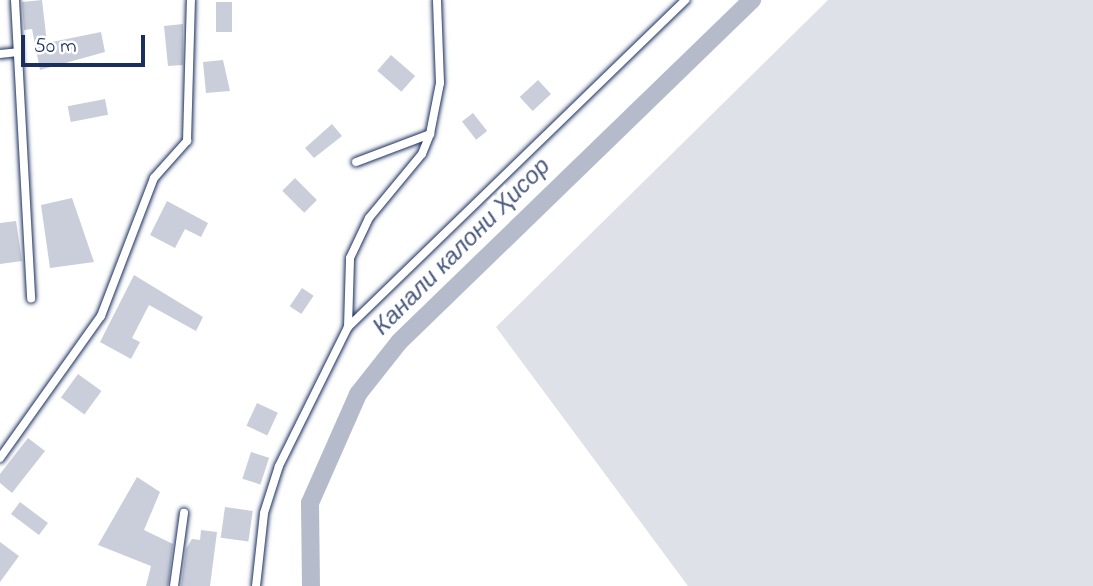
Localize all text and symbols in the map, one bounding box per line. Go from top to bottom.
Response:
scale bar [24,21,149,65]
text: 50 m [34,32,77,62]
water label: Канали калони Ҳисор [368,153,558,343]

